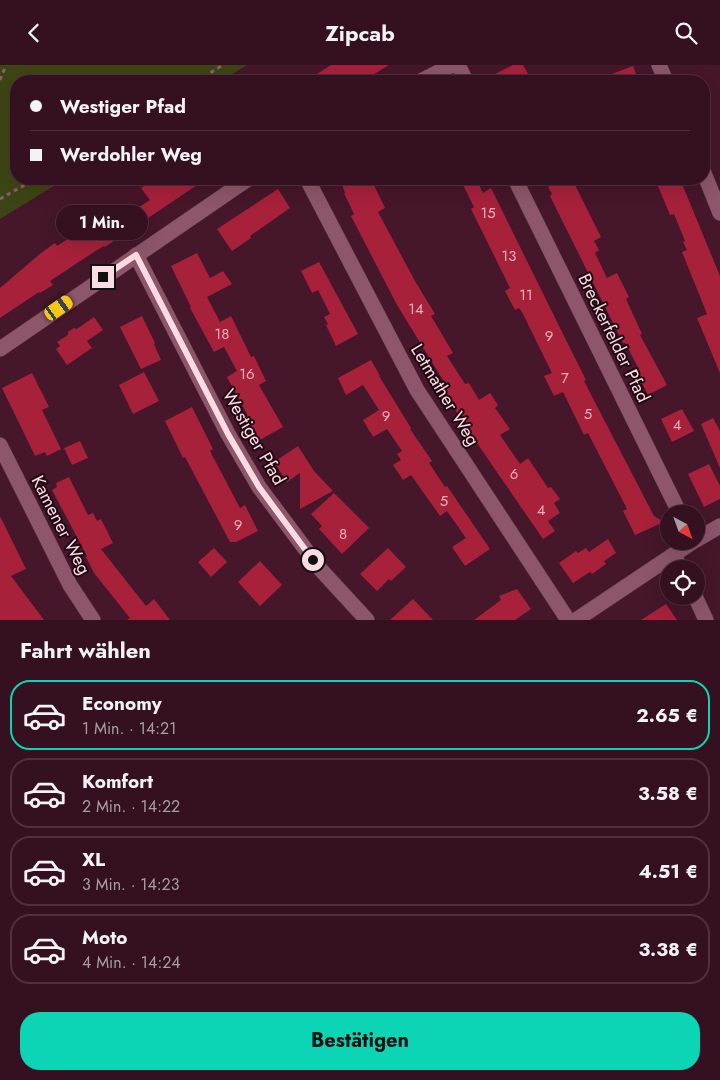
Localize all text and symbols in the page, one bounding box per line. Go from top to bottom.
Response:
text: Zipcab [325,17,395,49]
icon: back [20,19,48,47]
icon: search [672,19,700,47]
text: Westiger Pfad [60,93,186,120]
text: Werdohler Weg [60,141,202,168]
house number: 15 [480,202,496,224]
callout: 1 Min. [57,205,149,239]
text: 1 Min. [79,211,125,234]
house number: 13 [502,245,516,267]
route end [92,266,114,288]
street label: Breckerfelder Pfad [572,269,656,407]
house number: 11 [519,284,533,306]
car [42,293,75,323]
house number: 14 [408,298,424,320]
house number: 18 [215,323,229,345]
house number: 9 [545,325,553,347]
street label: Letmather Weg [404,339,486,451]
house number: 16 [239,363,255,385]
house number: 7 [561,367,569,389]
street label: Westiger Pfad [216,384,292,490]
house number: 5 [584,403,592,425]
house number: 9 [382,405,390,427]
house number: 4 [673,414,682,436]
house number: 6 [510,463,518,485]
street label: Kamener Weg [25,471,97,579]
house number: 5 [440,490,448,512]
house number: 4 [537,499,546,521]
north arrow [660,505,705,550]
map controls [660,505,705,605]
house number: 9 [234,514,242,536]
house number: 8 [339,523,347,545]
route start [302,549,324,571]
button: locate [660,560,705,605]
text: Fahrt wählen [20,634,151,666]
text: Economy [82,690,162,717]
icon: car [22,693,67,738]
text: 2.65 € [636,702,698,729]
text: 1 Min. · 14:21 [82,717,176,740]
text: Komfort [82,768,153,795]
icon: car [22,771,67,816]
text: 3.58 € [638,780,698,807]
text: 2 Min. · 14:22 [82,795,180,818]
text: XL [82,846,105,873]
icon: car [22,849,67,894]
text: 4.51 € [639,858,698,885]
text: 3 Min. · 14:23 [82,873,179,896]
text: Moto [82,924,127,951]
icon: car [22,927,67,972]
text: 3.38 € [639,936,698,963]
text: 4 Min. · 14:24 [82,951,181,974]
button: Bestätigen [20,1012,700,1070]

